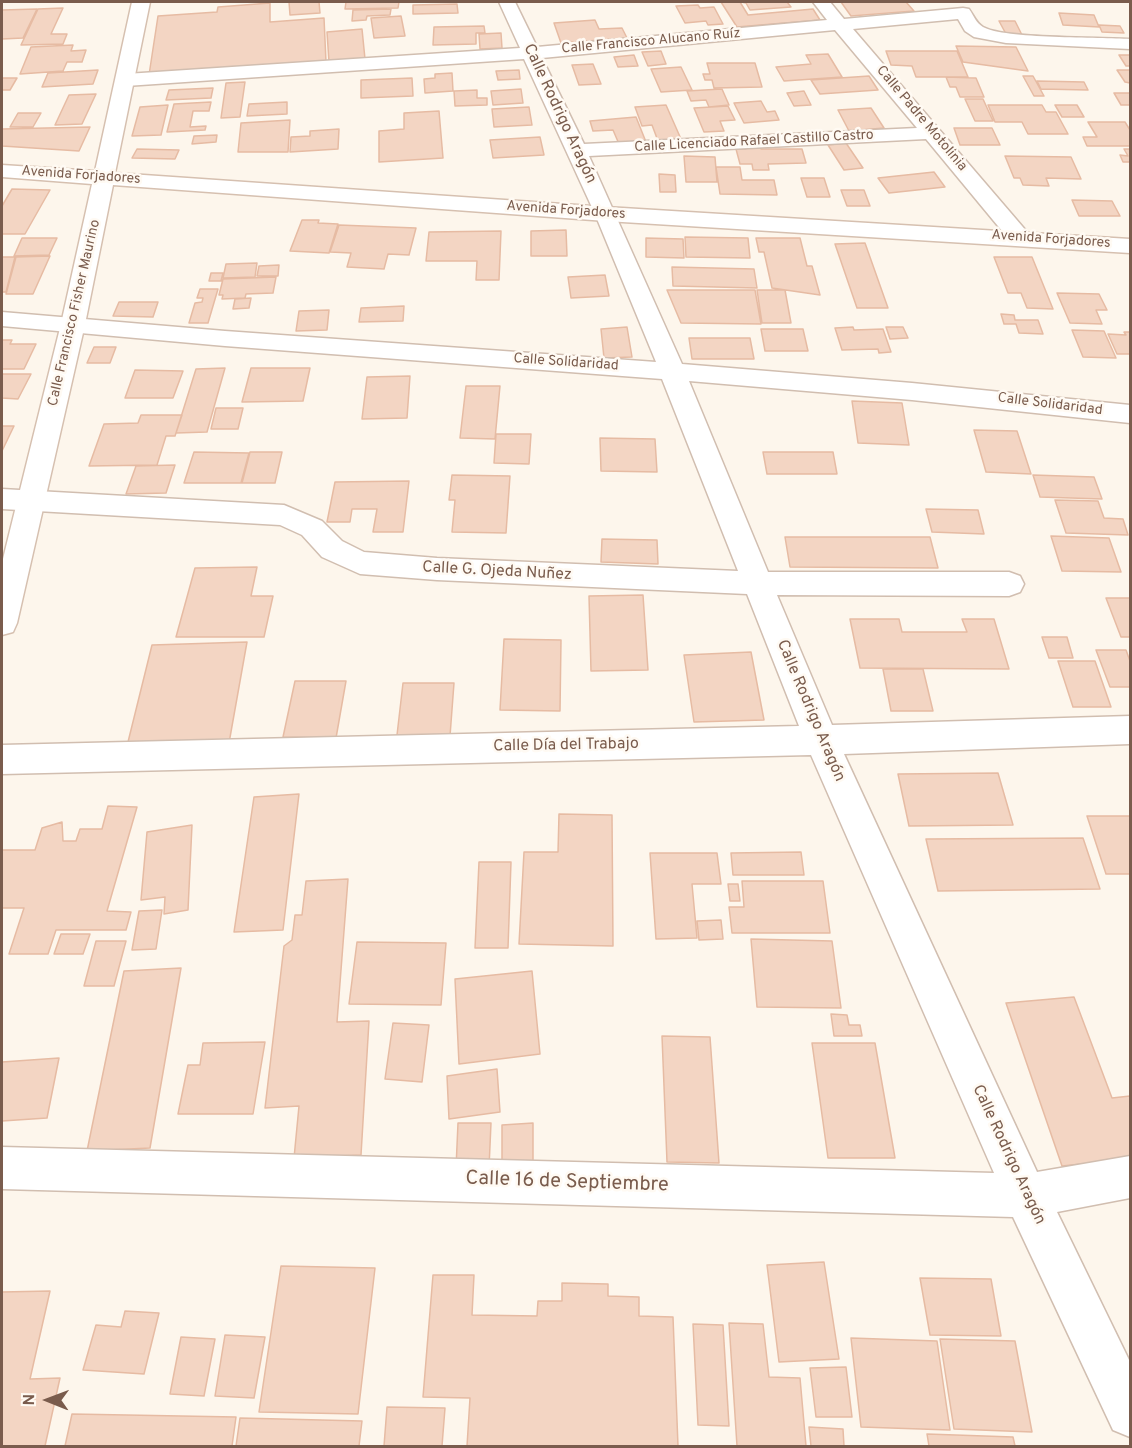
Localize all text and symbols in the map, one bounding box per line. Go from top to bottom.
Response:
street label: Calle Francisco Alucano Ruíz [561,26,741,58]
street label: Calle Rodrigo Aragón [518,41,600,187]
street label: Calle Padre Motolinia [872,63,970,175]
street label: Calle Licenciado Rafael Castillo Castro [634,127,874,157]
street label: Avenida Forjadores [21,163,141,189]
street label: Avenida Forjadores [506,198,626,224]
street label: Calle Francisco Fisher Maurino [45,218,105,408]
street label: Avenida Forjadores [991,227,1111,253]
street label: Calle Solidaridad [513,351,619,375]
street label: Calle Solidaridad [997,390,1103,420]
street label: Calle G. Ojeda Nuñez [422,558,572,586]
street label: Calle Rodrigo Aragón [771,637,849,785]
street label: Calle Día del Trabajo [493,735,639,757]
street label: Calle Rodrigo Aragón [967,1082,1049,1228]
street label: Calle 16 de Septiembre [465,1167,669,1199]
north arrow [18,1370,78,1430]
text: N [20,1394,40,1406]

